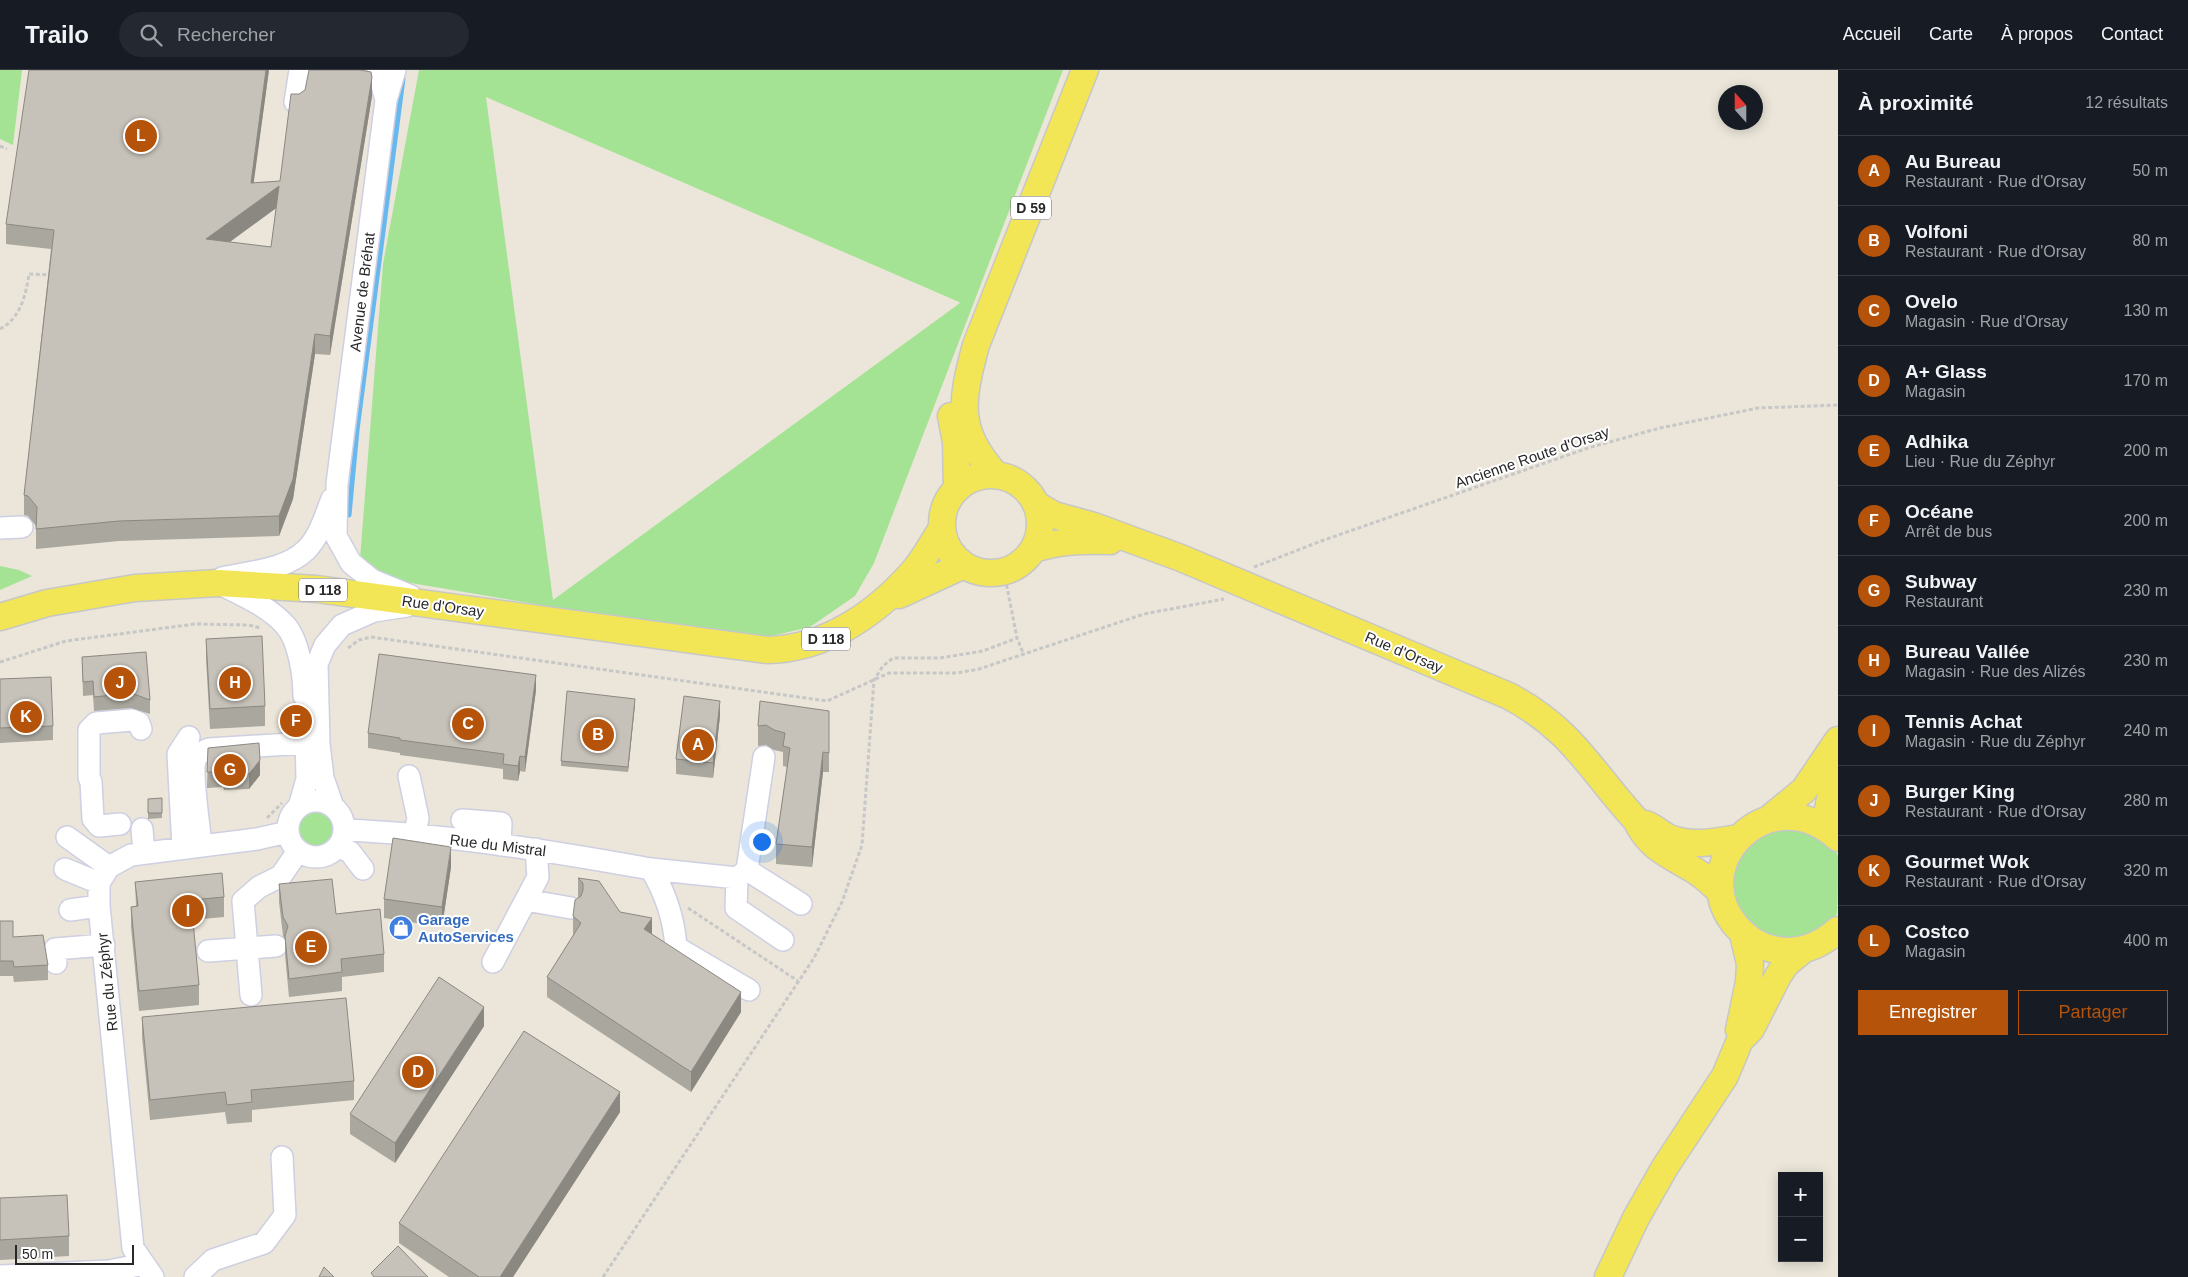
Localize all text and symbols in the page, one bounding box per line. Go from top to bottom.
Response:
search box [119,12,469,57]
text: Trailo [25,21,89,48]
icon: search [137,21,165,49]
text: Rechercher [177,24,275,45]
text: Accueil [1843,24,1901,44]
text: Carte [1929,24,1973,44]
text: À propos [2001,24,2073,44]
text: Contact [2101,24,2163,44]
north arrow [1718,85,1763,130]
text: À proximité [1858,91,1974,114]
text: 12 résultats [2085,94,2168,111]
pin: L [125,117,157,155]
text: Au Bureau [1905,151,2001,172]
text: A [1868,162,1880,179]
text: 50 m [2132,162,2168,179]
text: Restaurant · Rue d'Orsay [1905,173,2086,190]
road number: D 59 [1011,196,1051,220]
text: Volfoni [1905,221,1968,242]
street label: Avenue de Bréhat [346,231,378,353]
text: B [1868,232,1880,249]
text: 80 m [2132,232,2168,249]
text: Restaurant · Rue d'Orsay [1905,243,2086,260]
text: Ovelo [1905,291,1958,312]
text: C [1868,302,1880,319]
text: 130 m [2124,302,2168,319]
text: Magasin · Rue d'Orsay [1905,313,2068,330]
text: A+ Glass [1905,361,1987,382]
text: D [1868,372,1880,389]
text: 170 m [2124,372,2168,389]
text: Magasin [1905,383,1965,400]
street label: Ancienne Route d'Orsay [1453,422,1612,491]
text: Adhika [1905,431,1968,452]
text: E [1869,442,1879,459]
text: 200 m [2124,442,2168,459]
text: Lieu · Rue du Zéphyr [1905,453,2055,470]
text: Océane [1905,501,1974,522]
text: F [1869,512,1879,529]
text: 200 m [2124,512,2168,529]
text: Arrêt de bus [1905,523,1992,540]
text: Subway [1905,571,1977,592]
road number: D 118 [299,578,347,602]
text: G [1868,582,1880,599]
text: 230 m [2124,582,2168,599]
street label: Rue d'Orsay [401,592,486,620]
text: Restaurant [1905,593,1983,610]
road number: D 118 [802,628,850,650]
street label: Rue d'Orsay [1363,628,1446,676]
text: Bureau Vallée [1905,641,2030,662]
text: H [1868,652,1880,669]
text: 230 m [2124,652,2168,669]
text: Magasin · Rue des Alizés [1905,663,2086,680]
pin: J [104,664,136,702]
pin: H [219,664,251,702]
pin: K [10,698,42,736]
pin: F [280,702,312,740]
pin: C [452,705,484,743]
text: Tennis Achat [1905,711,2022,732]
pin: B [582,716,614,754]
text: I [1872,722,1876,739]
text: 240 m [2124,722,2168,739]
pin: A [682,726,714,764]
text: Magasin · Rue du Zéphyr [1905,733,2086,750]
pin: G [214,751,246,789]
text: Burger King [1905,781,2015,802]
text: J [1870,792,1878,809]
text: 280 m [2124,792,2168,809]
text: Restaurant · Rue d'Orsay [1905,803,2086,820]
your location [749,829,775,855]
street label: Rue du Mistral [449,831,547,859]
text: Gourmet Wok [1905,851,2029,872]
text: K [1868,862,1880,879]
text: 320 m [2124,862,2168,879]
text: Restaurant · Rue d'Orsay [1905,873,2086,890]
pin: I [172,892,204,930]
place label: Garage AutoServices [418,911,514,945]
shop icon: Garage AutoServices [388,915,414,941]
text: Costco [1905,921,1969,942]
pin: E [295,928,327,966]
street label: Rue du Zéphyr [93,932,121,1032]
text: L [1869,932,1879,949]
text: 400 m [2124,932,2168,949]
text: Magasin [1905,943,1965,960]
button: Enregistrer [1858,990,2008,1035]
button: Partager [2018,990,2168,1035]
pin: D [402,1053,434,1091]
map controls [1778,1172,1823,1262]
button: + [1778,1172,1823,1217]
button: − [1778,1217,1823,1262]
scale bar [15,1242,134,1265]
text: 50 m [22,1246,53,1262]

